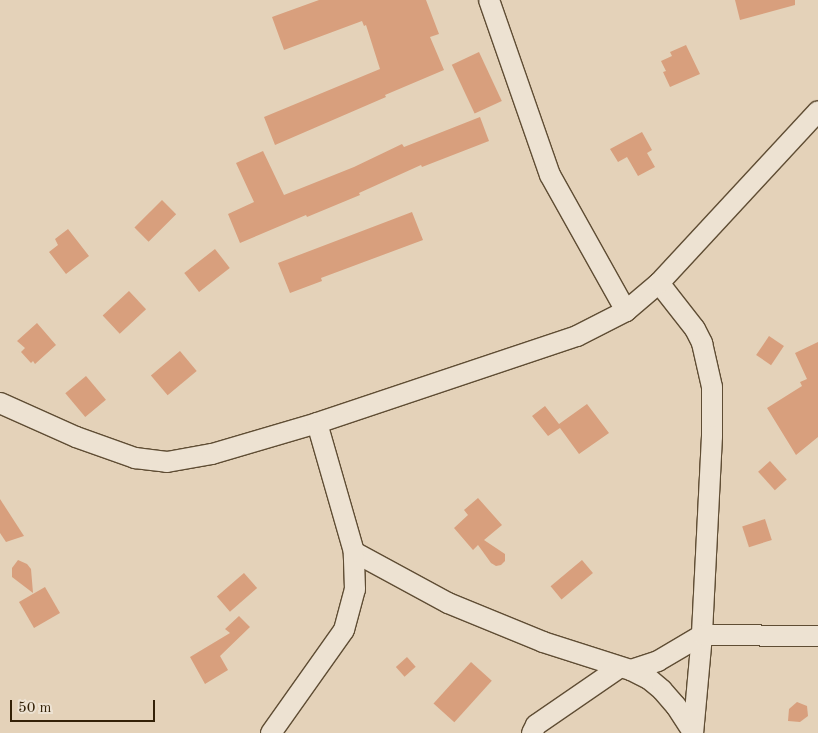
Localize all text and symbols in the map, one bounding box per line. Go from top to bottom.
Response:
scale bar [12,690,158,722]
text: 50 m [18,701,52,716]

